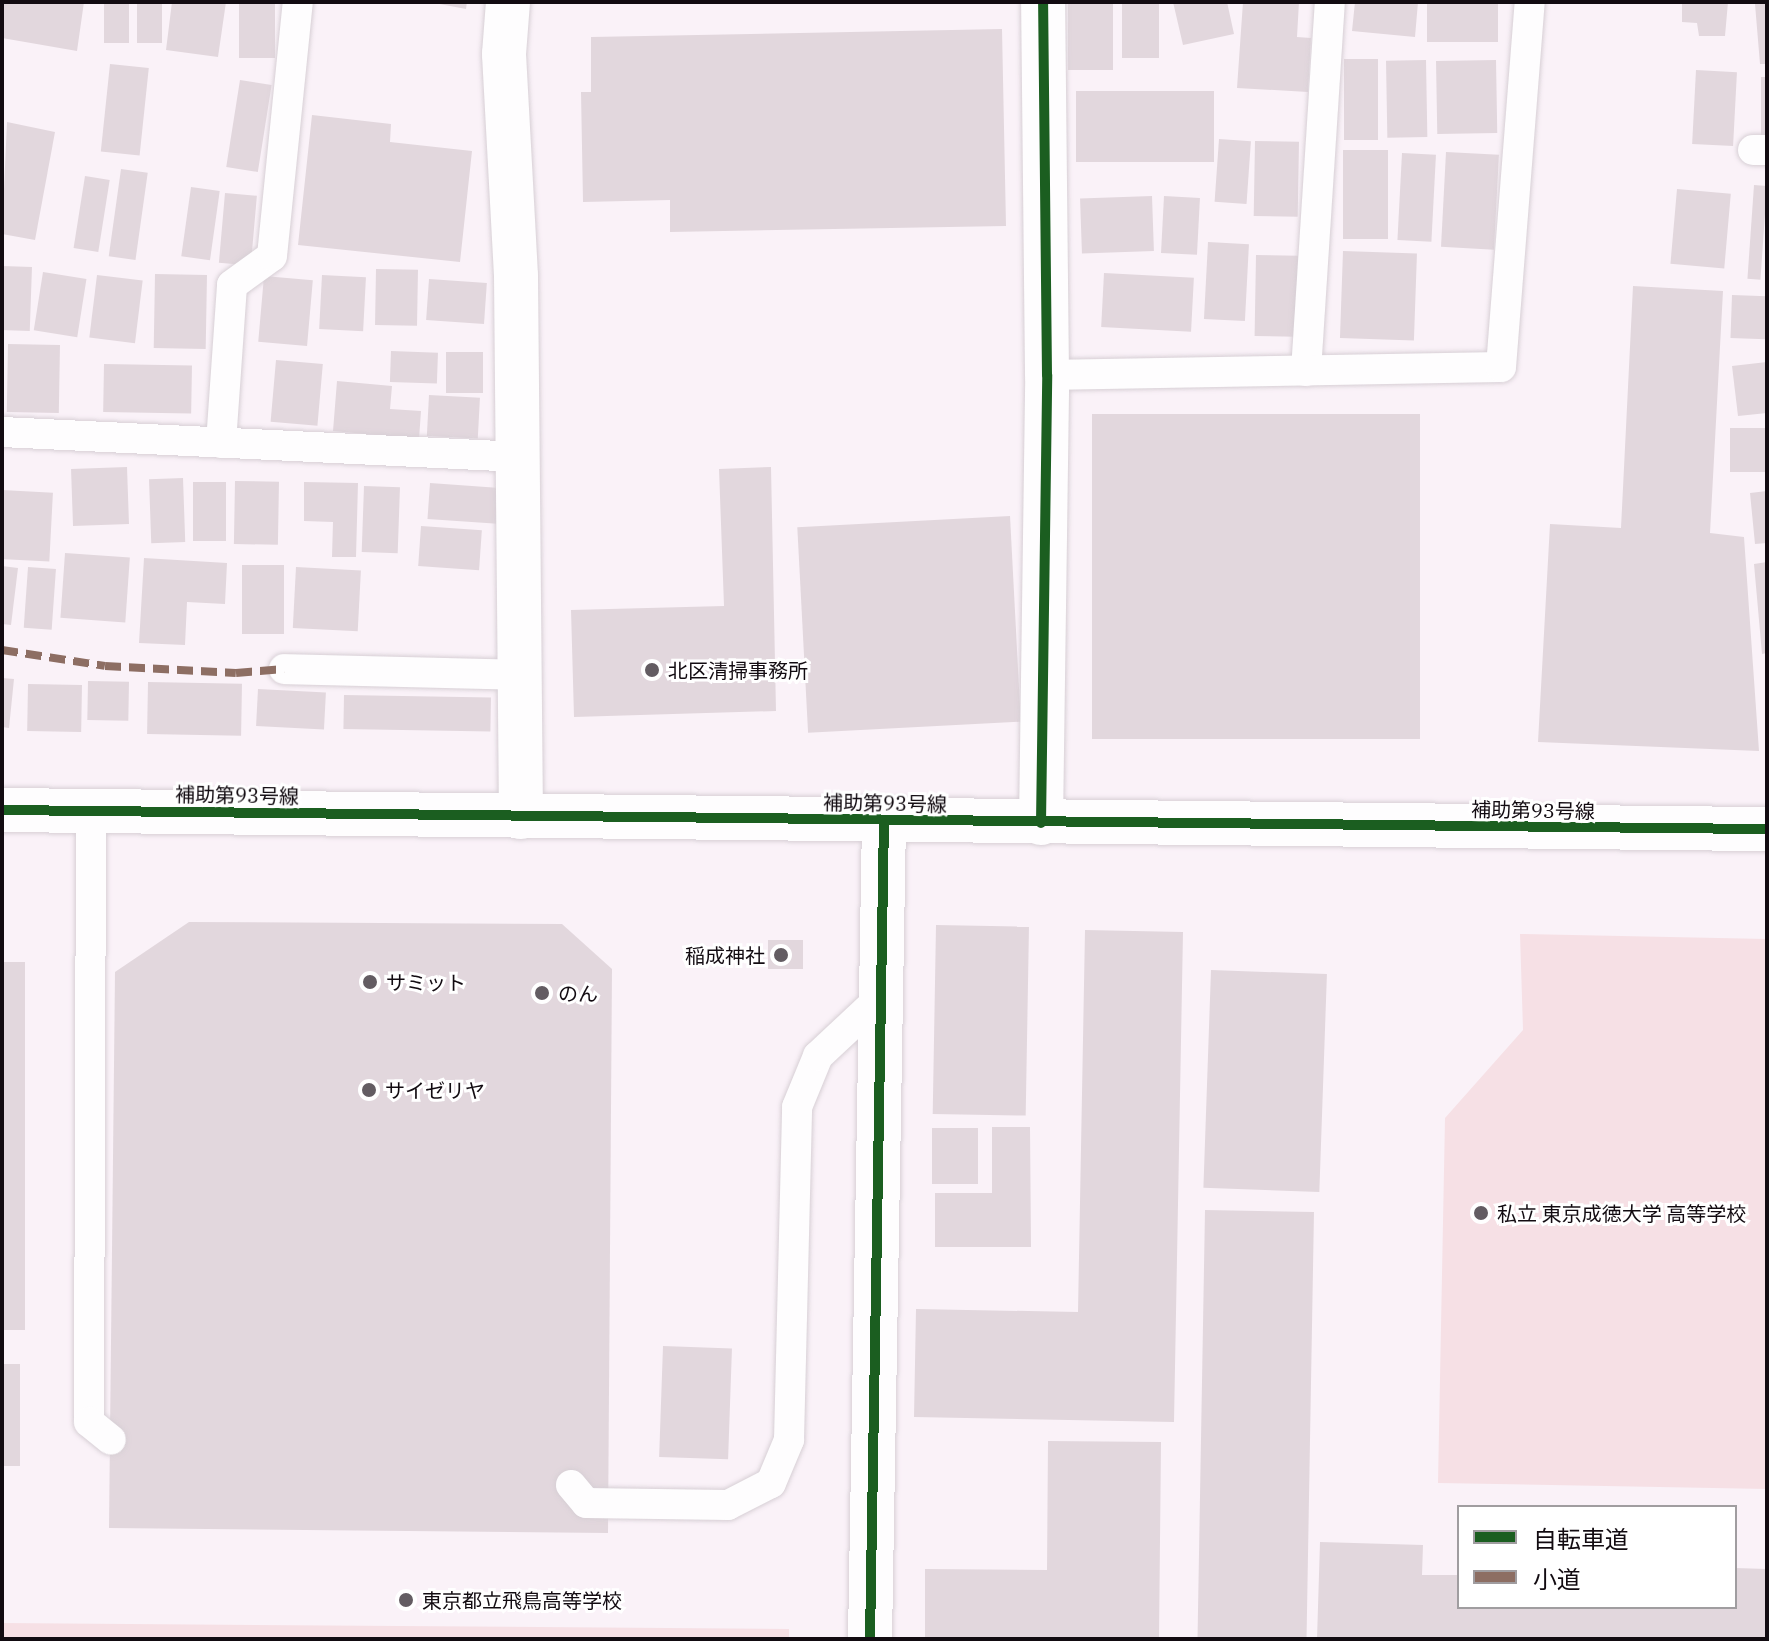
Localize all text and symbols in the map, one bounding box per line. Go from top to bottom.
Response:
place label: 北区清掃事務所 [668,658,808,682]
marker: 北区清掃事務所 [643,661,661,679]
street label: 補助第93号線 [175,782,299,808]
street label: 補助第93号線 [823,790,947,816]
street label: 補助第93号線 [1471,797,1595,823]
place label: 稲成神社 [685,943,765,967]
marker: 稲成神社 [772,946,790,964]
place label: サミット [386,970,466,994]
marker: サミット [361,973,379,991]
place label: のん [558,981,598,1005]
marker: のん [533,984,551,1002]
place label: サイゼリヤ [385,1078,485,1102]
marker: サイゼリヤ [360,1081,378,1099]
place label: 私立 東京成徳大学 高等学校 [1497,1201,1746,1225]
marker: 私立 東京成徳大学 高等学校 [1472,1204,1490,1222]
legend [1457,1505,1737,1609]
text: 自転車道 [1533,1523,1629,1555]
text: 小道 [1533,1563,1581,1595]
place label: 東京都立飛鳥高等学校 [422,1588,622,1612]
marker: 東京都立飛鳥高等学校 [397,1591,415,1609]

